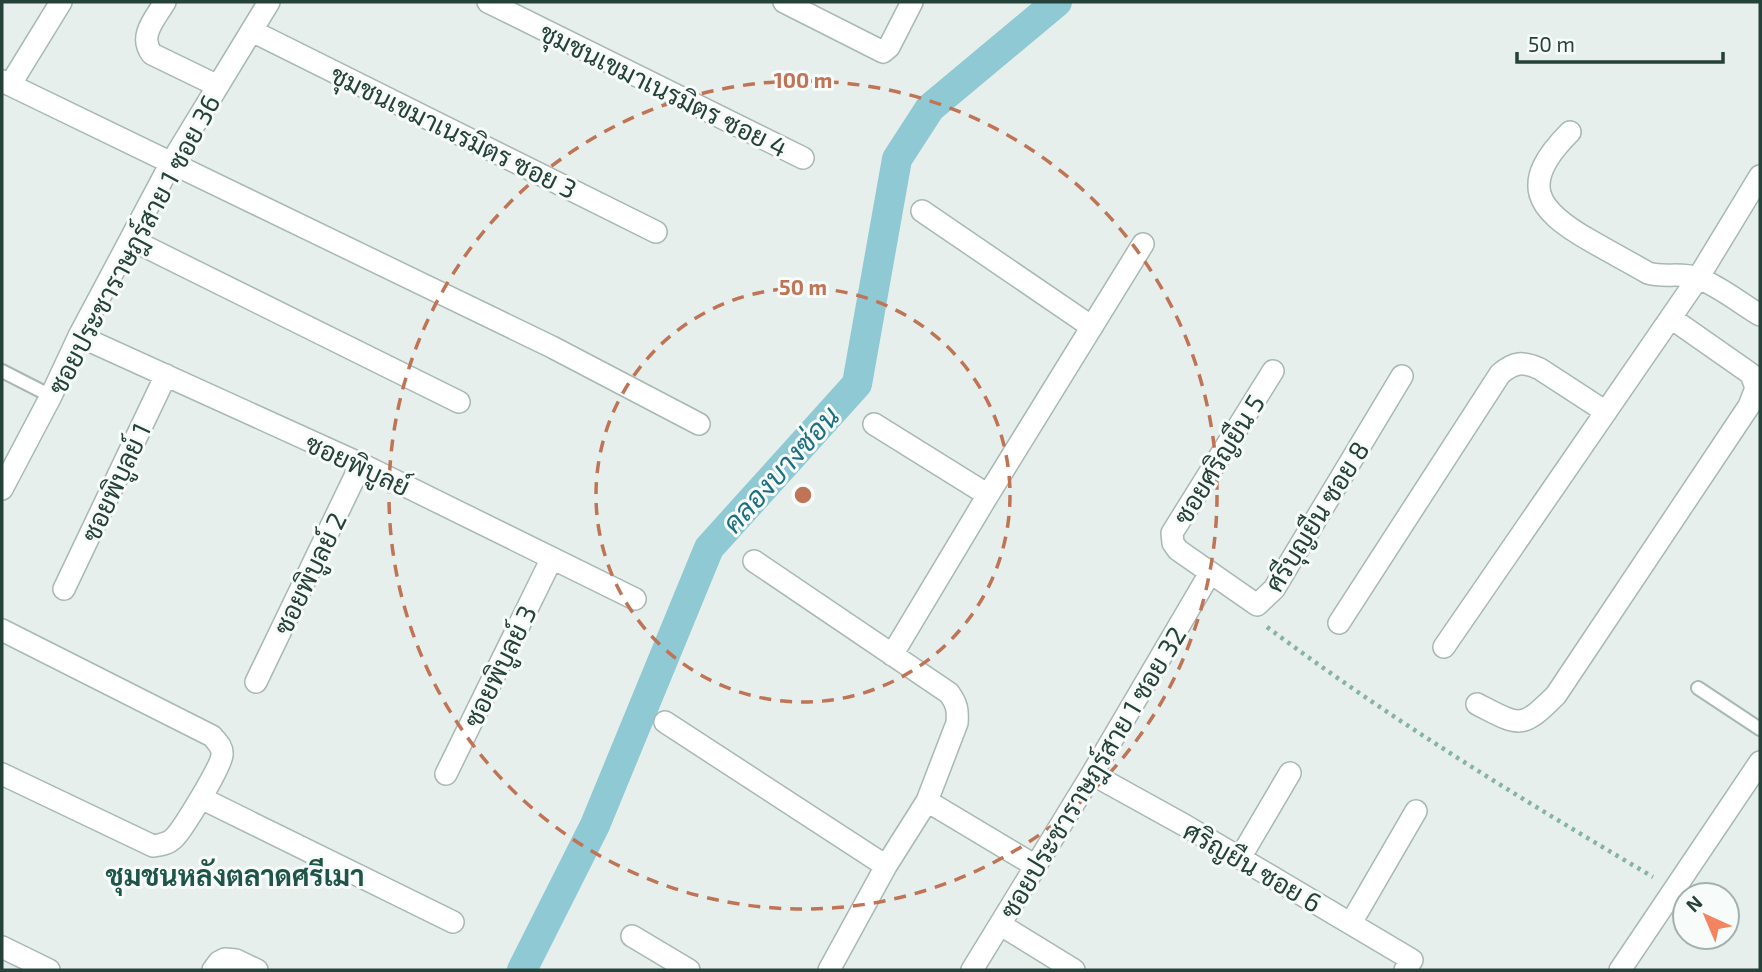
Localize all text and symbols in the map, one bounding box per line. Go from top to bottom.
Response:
street label: ชุมชนเขมาเนรมิตร ซอย 4 [533,16,793,166]
scale bar [1517,21,1724,65]
text: 50 m [1528,31,1575,56]
street label: ชุมชนเขมาเนรมิตร ซอย 3 [324,58,582,208]
text: 100 m [774,67,832,92]
street label: ซอยประชาราษฎร์สาย 1 ซอย 36 [41,89,229,401]
text: 50 m [779,274,827,299]
street label: ซอยศริญยืน 5 [1166,388,1272,531]
water label: คลองบางซ่อน [714,399,846,539]
street label: ซอยพิบูลย์ 1 [74,418,160,548]
street label: ซอยพิบูลย์ [299,426,415,505]
street label: ศรีบุญยืน ซอย 8 [1257,435,1378,599]
centre of rings [791,483,815,507]
street label: ซอยพิบูลย์ 2 [266,507,355,641]
street label: ซอยพิบูลย์ 3 [456,600,545,734]
street label: ซอยประชาราษฎร์สาย 1 ซอย 32 [992,621,1195,926]
street label: ศริญยืน ซอย 6 [1178,814,1327,920]
district label: ชุมชนหลังตลาดศรีเมา [106,858,364,896]
north arrow [1671,881,1741,951]
text: N [1681,890,1707,916]

